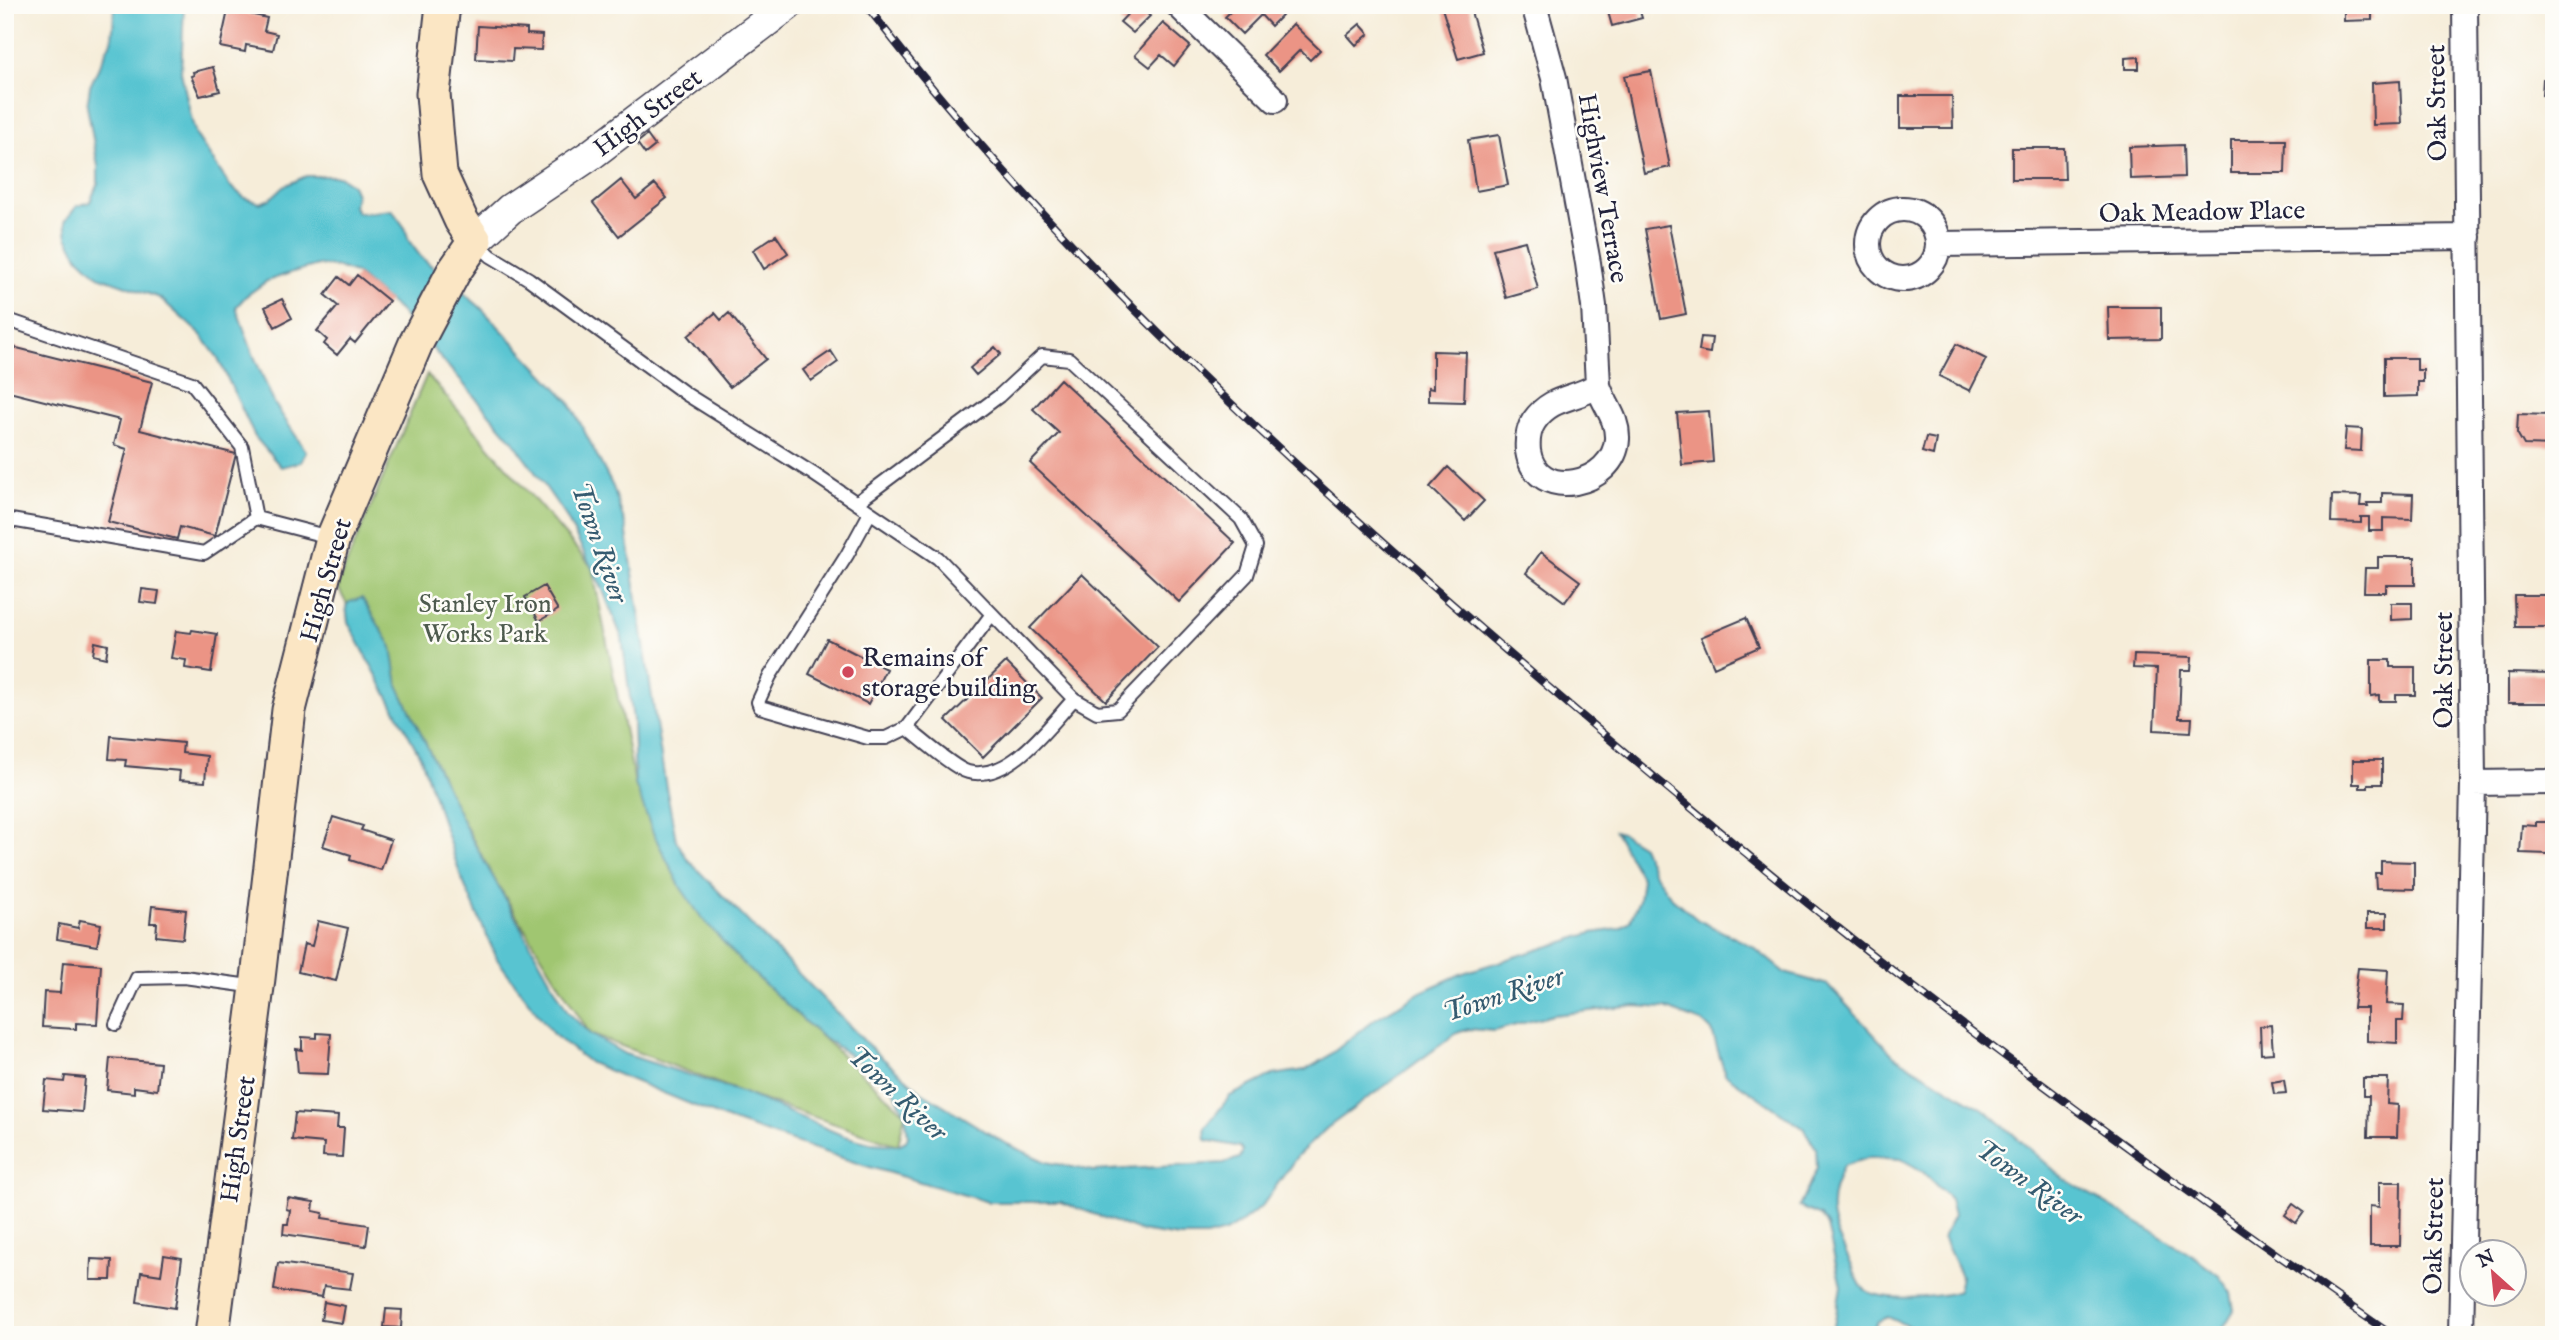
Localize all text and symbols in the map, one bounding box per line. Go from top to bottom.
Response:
street label: Oak Street [2420,44,2455,162]
street label: High Street [587,62,709,165]
street label: Highview Terrace [1570,91,1635,286]
street label: Oak Meadow Place [2098,194,2306,231]
water label: Town River [562,478,636,609]
street label: High Street [293,515,360,646]
park label: Stanley Iron Works Park [418,588,552,651]
street label: Oak Street [2428,611,2461,728]
place label: Remains of storage building [862,642,1037,705]
marker: Remains of storage building [840,664,856,680]
water label: Town River [1439,959,1570,1031]
water label: Town River [839,1038,955,1150]
street label: High Street [213,1074,264,1205]
water label: Town River [1968,1132,2091,1235]
street label: Oak Street [2417,1177,2452,1295]
north arrow [2458,1238,2528,1308]
text: N [2473,1245,2499,1275]

